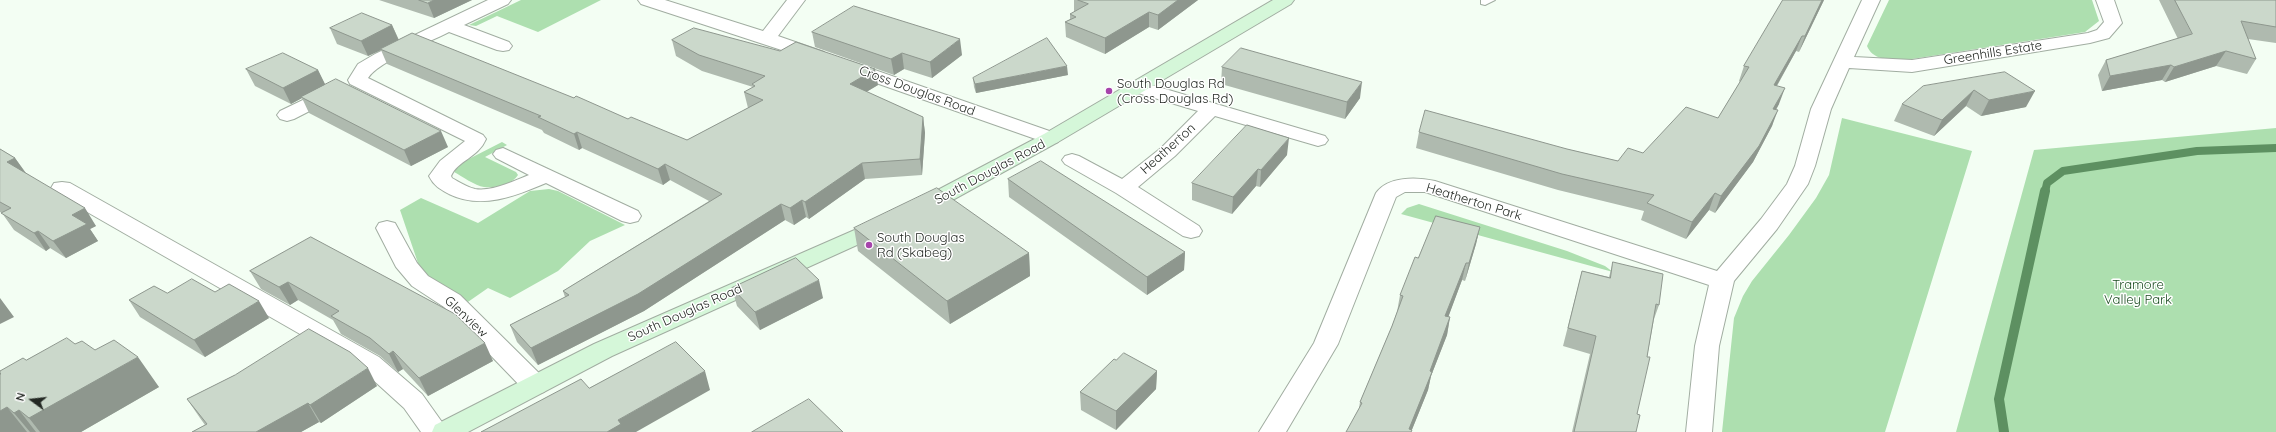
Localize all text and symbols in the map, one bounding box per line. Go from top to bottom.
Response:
street label: Greenhills Estate [1943,38,2043,68]
street label: Cross Douglas Road [857,63,977,119]
place label: South Douglas Rd (Cross Douglas Rd) [1117,76,1233,107]
marker: South Douglas Rd (Cross Douglas Rd) [1104,86,1114,96]
street label: Heatherton [1137,120,1199,178]
street label: South Douglas Road [932,136,1048,208]
street label: Heatherton Park [1424,180,1524,224]
place label: South Douglas Rd (Skabeg) [877,230,965,261]
marker: South Douglas Rd (Skabeg) [864,240,874,250]
park label: Tramore Valley Park [2104,277,2172,308]
street label: South Douglas Road [625,281,745,345]
street label: Glenview [441,293,491,341]
north arrow [12,380,52,420]
text: N [13,391,28,403]

